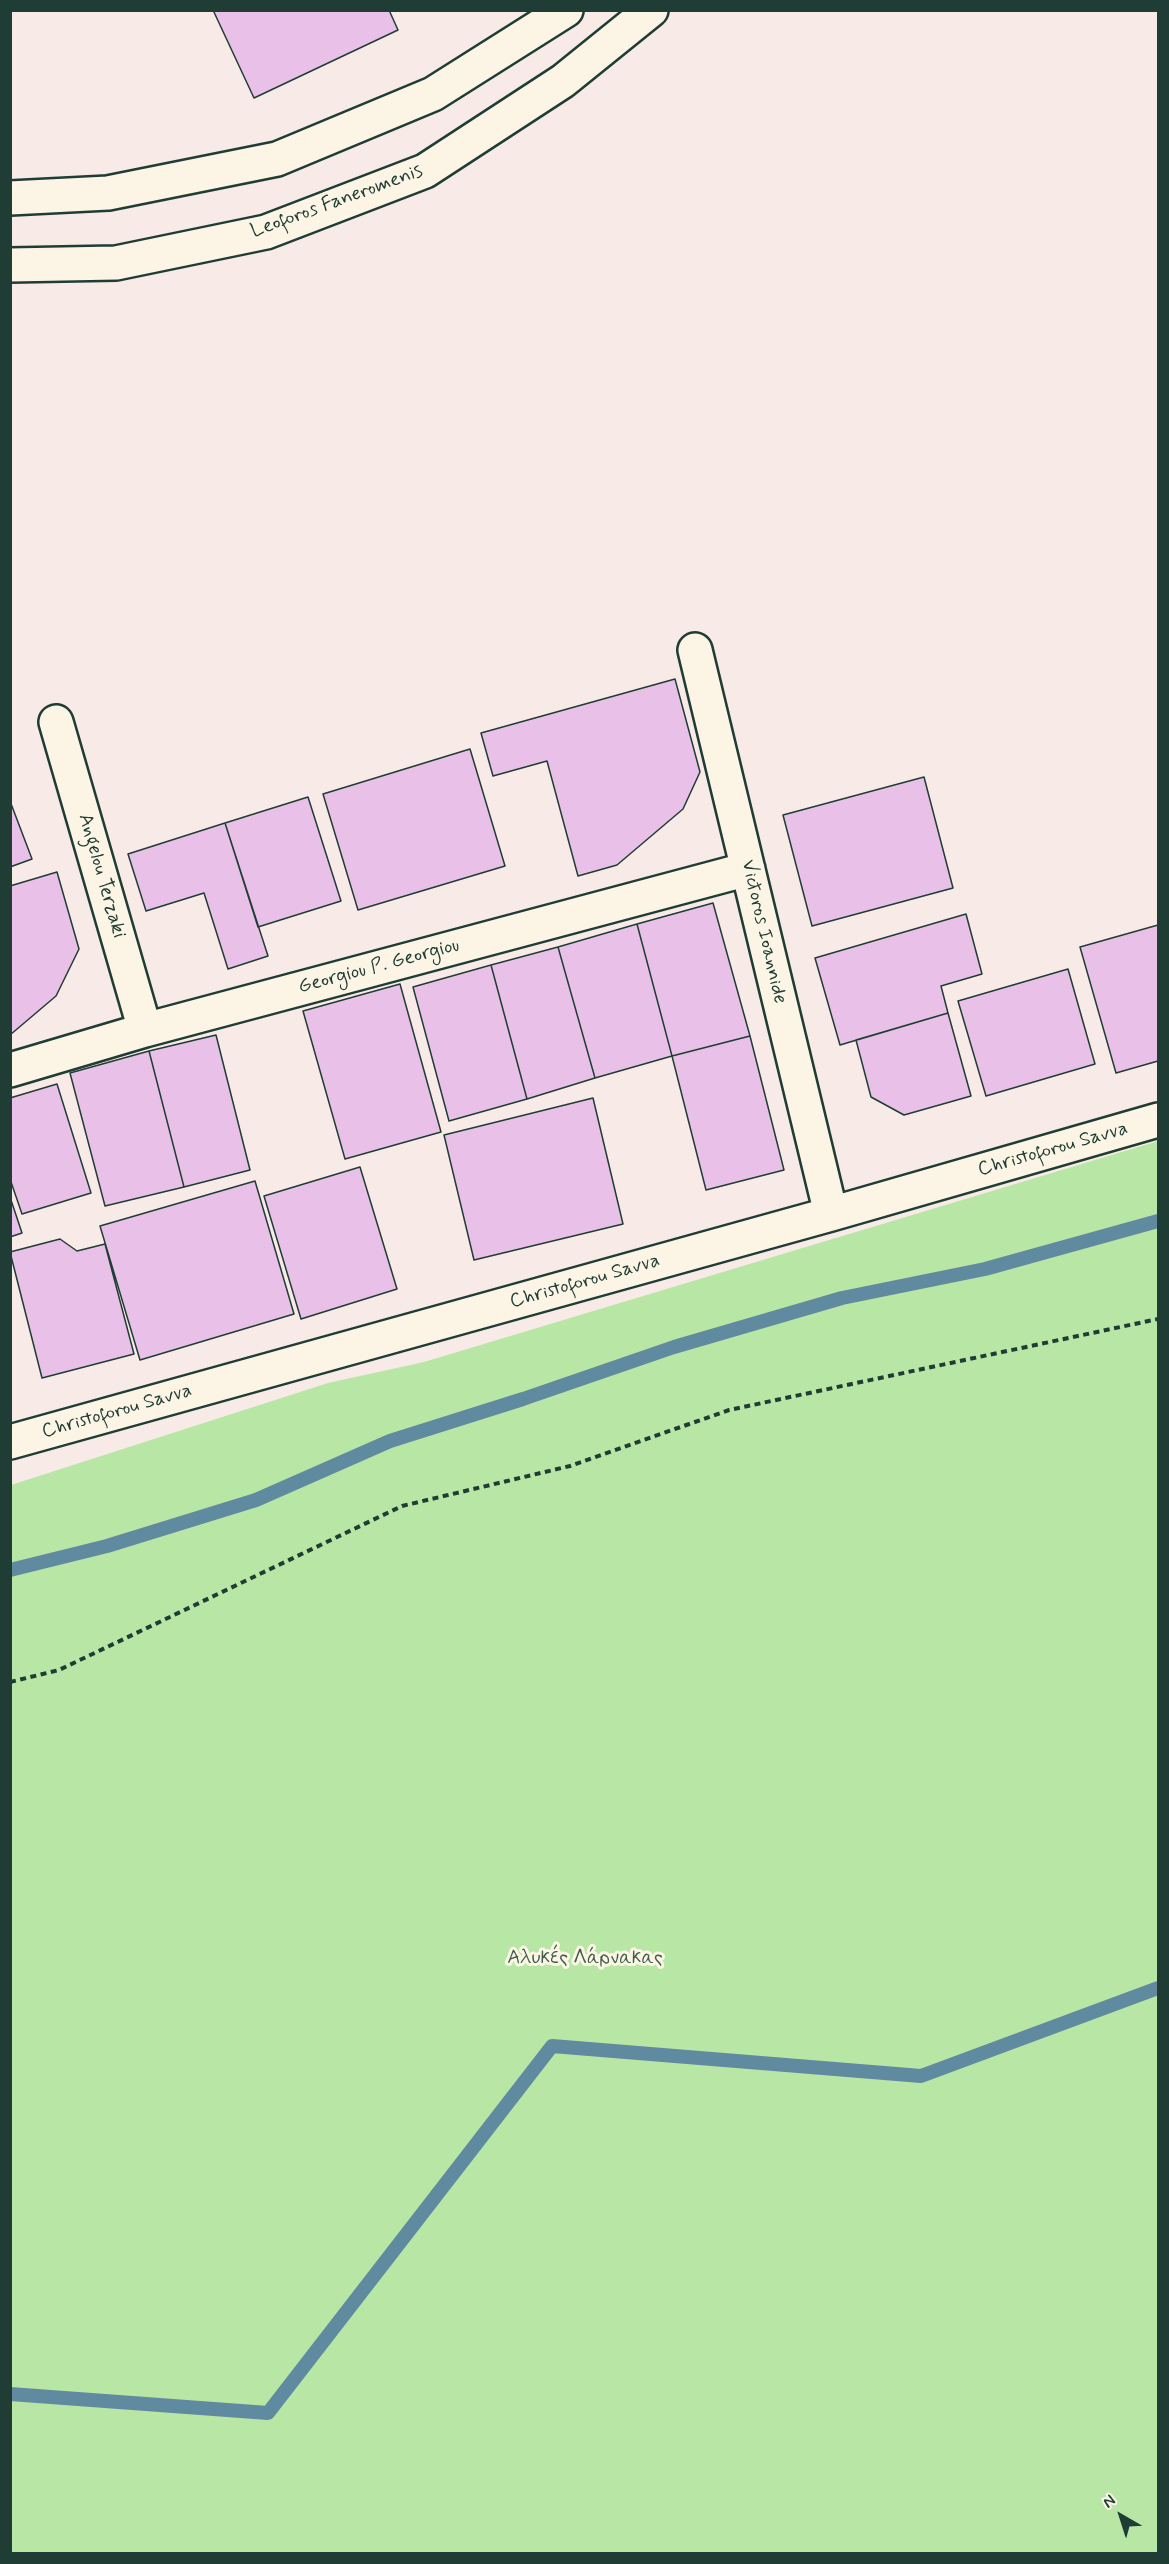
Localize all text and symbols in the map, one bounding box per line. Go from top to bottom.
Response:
street label: Leoforos Faneromenis [248,160,426,244]
street label: Angelou Terzaki [72,811,130,941]
street label: Victoros Ioannide [735,858,791,1006]
street label: Georgiou P. Georgiou [296,934,462,1000]
street label: Christoforou Savva [975,1117,1131,1183]
street label: Christoforou Savva [507,1249,663,1315]
street label: Christoforou Savva [39,1379,195,1445]
park label: Αλυκές Λάρνακας [507,1947,663,1971]
north arrow [1091,2486,1151,2546]
text: N [1099,2490,1120,2513]

